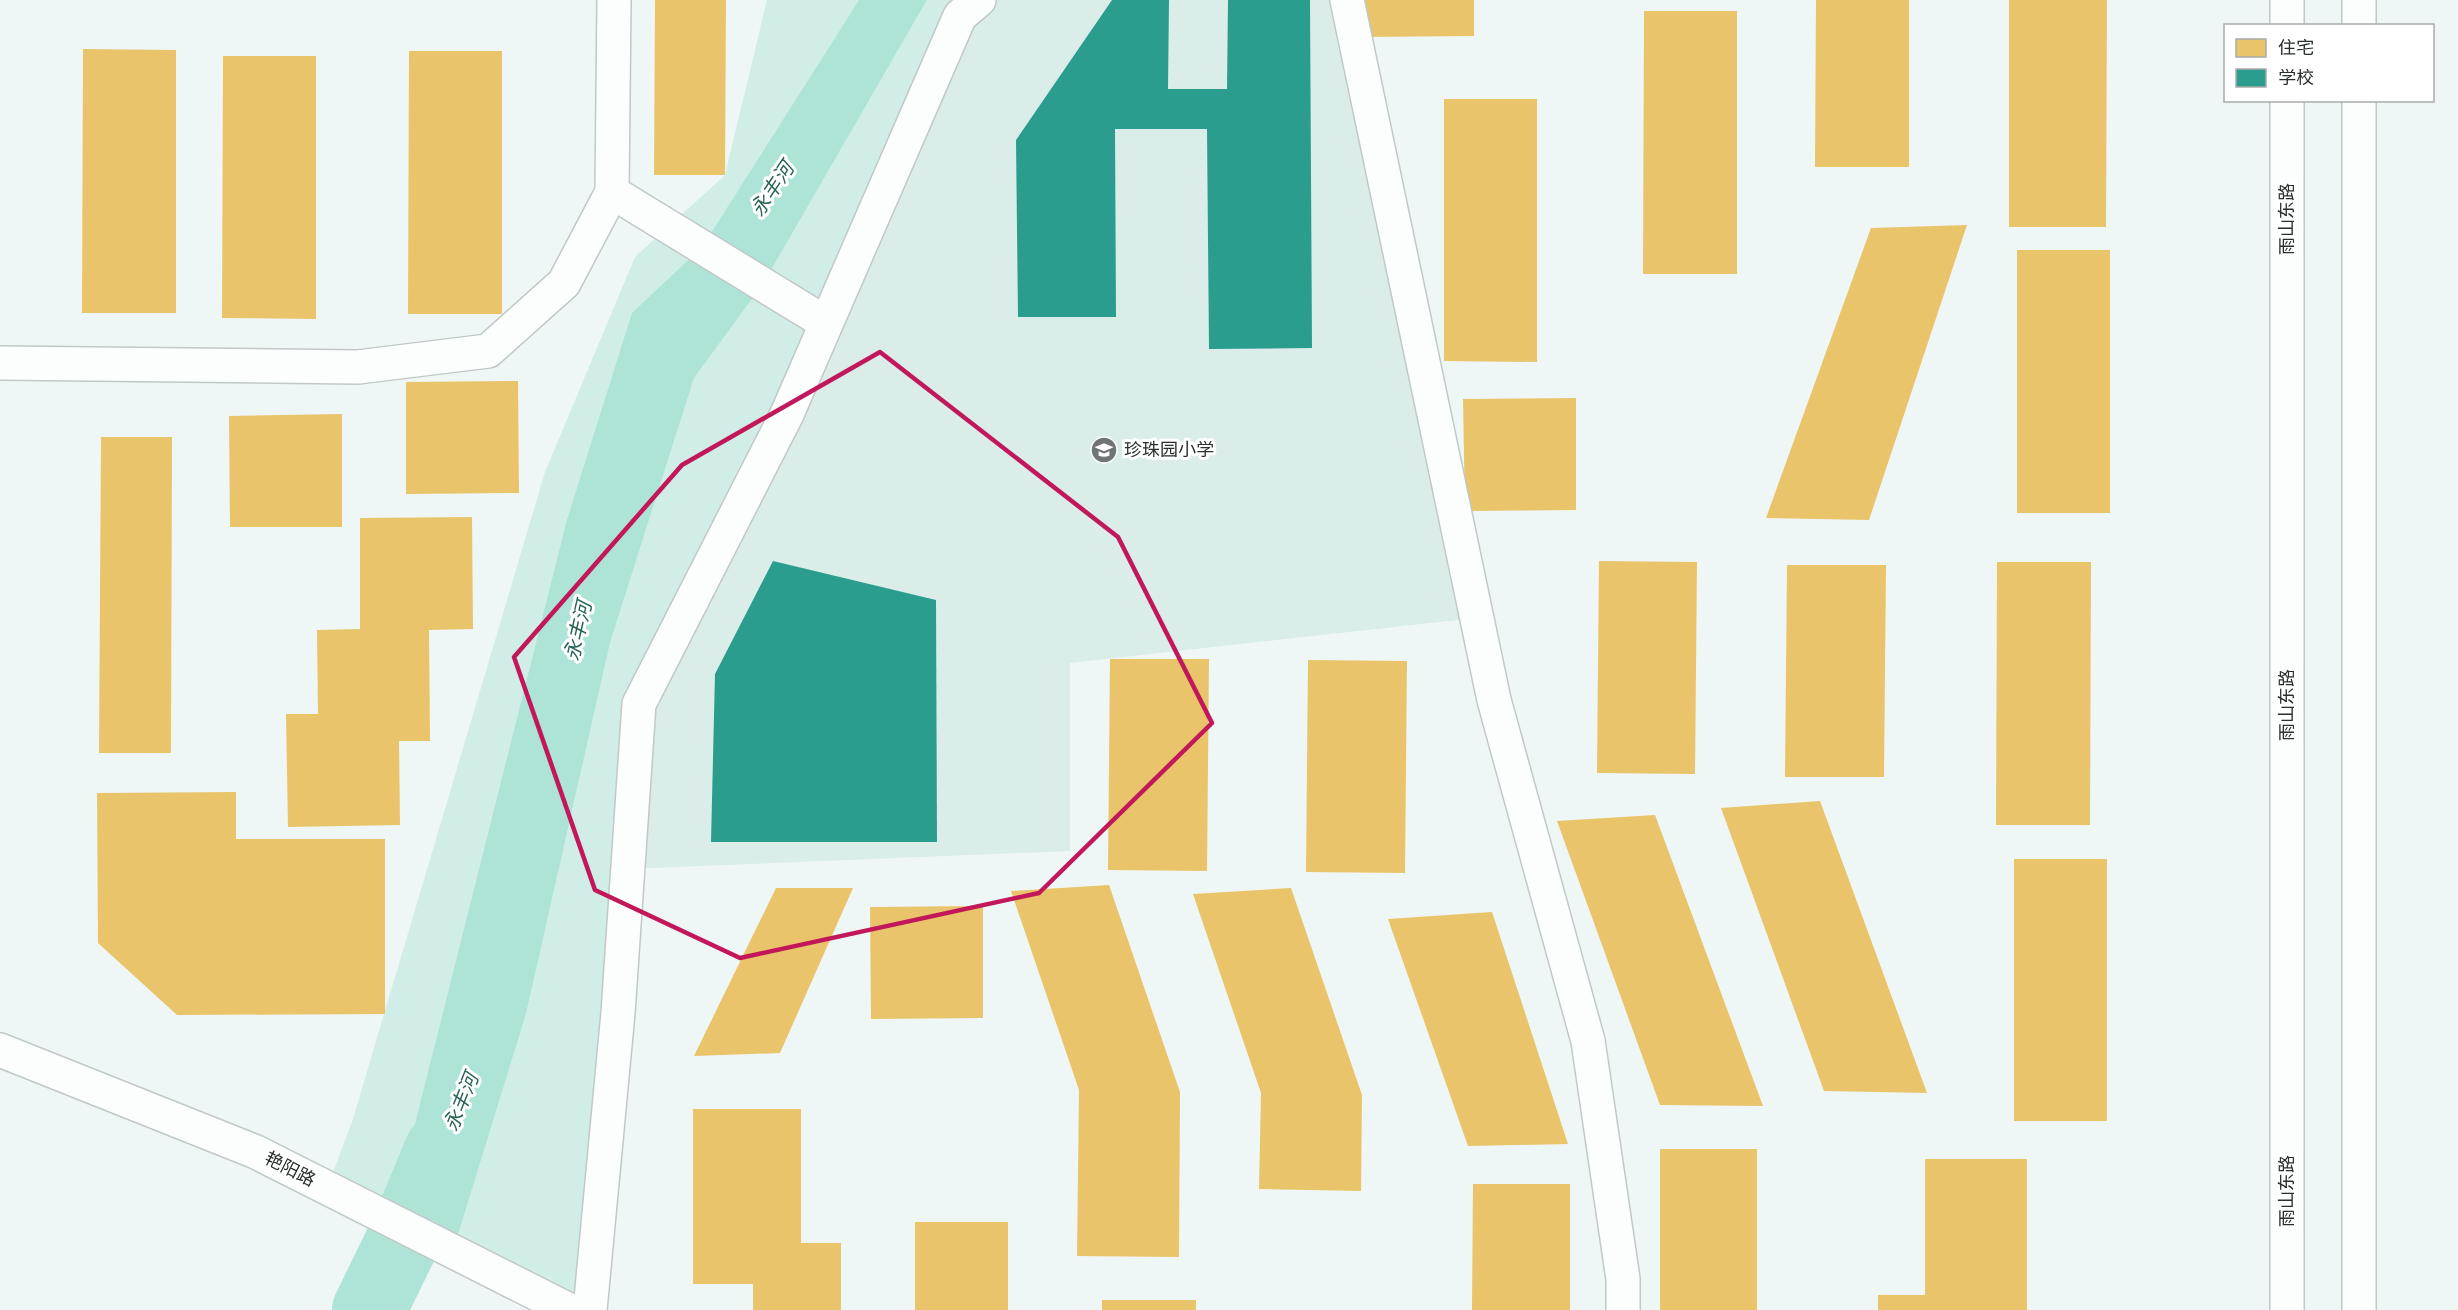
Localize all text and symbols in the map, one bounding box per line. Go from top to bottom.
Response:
legend [2224,24,2434,102]
text: 住宅 [2278,37,2314,59]
text: 学校 [2278,67,2314,89]
water label: 永丰河 [745,154,801,221]
street label: 雨山东路 [2276,183,2298,255]
school or university icon: 珍珠园小学 [1089,435,1119,465]
place label: 珍珠园小学 [1124,439,1214,461]
water label: 永丰河 [560,595,597,663]
street label: 雨山东路 [2276,669,2298,741]
water label: 永丰河 [439,1066,485,1134]
street label: 艳阳路 [261,1147,319,1191]
street label: 雨山东路 [2276,1155,2298,1227]

